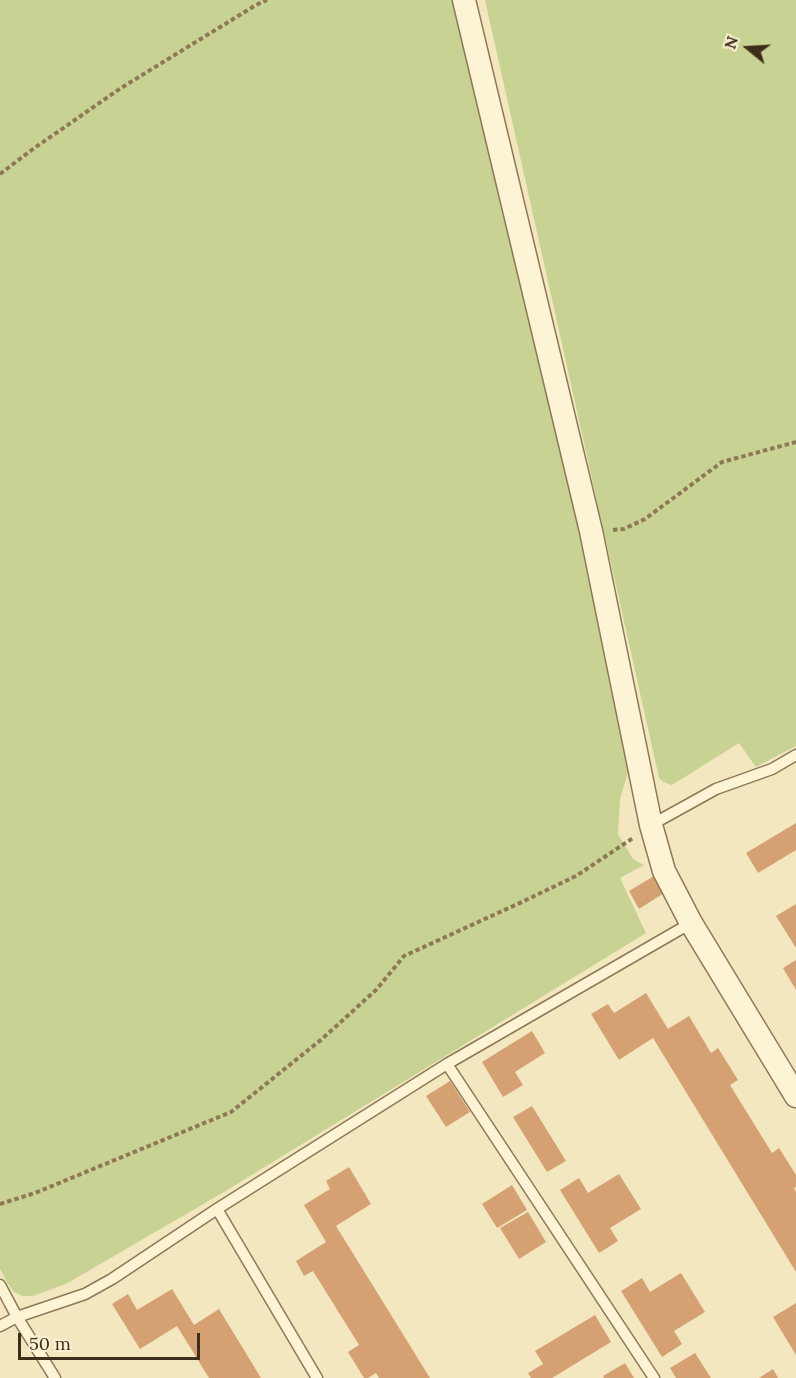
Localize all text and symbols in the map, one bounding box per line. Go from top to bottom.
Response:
north arrow [718,18,778,78]
text: N [719,33,742,51]
scale bar [21,1321,202,1359]
text: 50 m [29,1332,71,1355]

